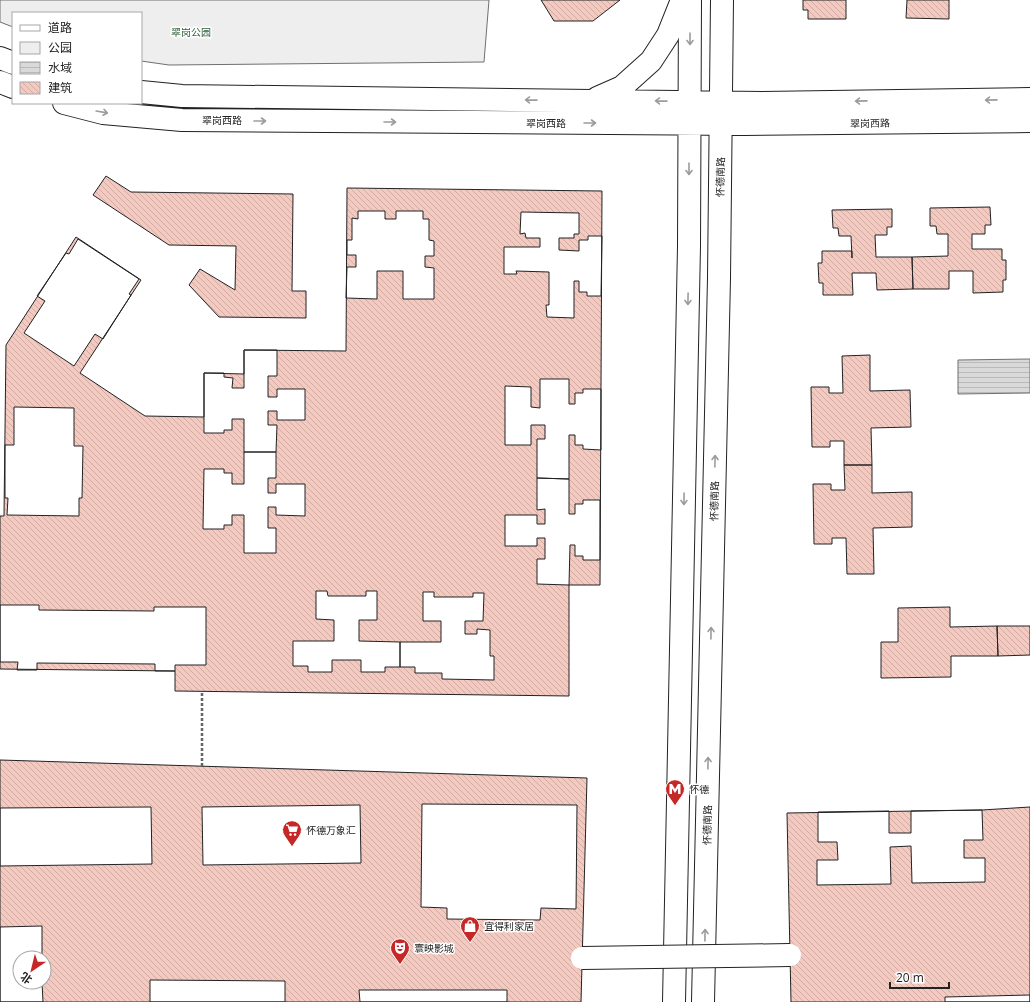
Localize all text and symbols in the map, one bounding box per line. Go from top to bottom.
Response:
legend [12,12,142,104]
text: 道路 [48,19,72,36]
park label: 翠岗公园 [171,25,211,39]
one-way arrow [686,32,694,45]
text: 公园 [48,39,72,56]
text: 水域 [48,59,72,76]
text: 建筑 [48,79,72,96]
one-way arrow [525,96,538,104]
one-way arrow [985,96,998,104]
one-way arrow [655,97,668,105]
one-way arrow [855,97,868,105]
one-way arrow [95,108,108,116]
street label: 翠岗西路 [202,113,242,127]
street label: 翠岗西路 [526,116,566,130]
street label: 翠岗西路 [850,116,890,130]
one-way arrow [253,117,266,125]
one-way arrow [383,118,396,126]
one-way arrow [583,119,596,127]
street label: 怀德南路 [713,157,727,197]
one-way arrow [685,162,693,175]
one-way arrow [684,292,692,305]
one-way arrow [711,455,719,468]
street label: 怀德南路 [707,481,721,521]
one-way arrow [680,492,688,505]
one-way arrow [707,627,715,640]
one-way arrow [705,757,712,770]
metro station icon: 怀德 [664,778,686,806]
place label: 怀德 [689,782,709,796]
street label: 怀德南路 [700,805,714,845]
supermarket icon: 怀德万象汇 [281,819,303,847]
place label: 怀德万象汇 [306,823,356,837]
shop icon: 宜得利家居 [459,915,481,943]
place label: 宜得利家居 [484,919,534,933]
one-way arrow [701,929,709,942]
theatre icon: 寰映影城 [389,937,411,965]
place label: 寰映影城 [414,941,454,955]
north arrow [12,950,52,990]
scale bar [890,964,949,990]
text: 北 [17,969,35,988]
text: 20 m [896,969,924,986]

